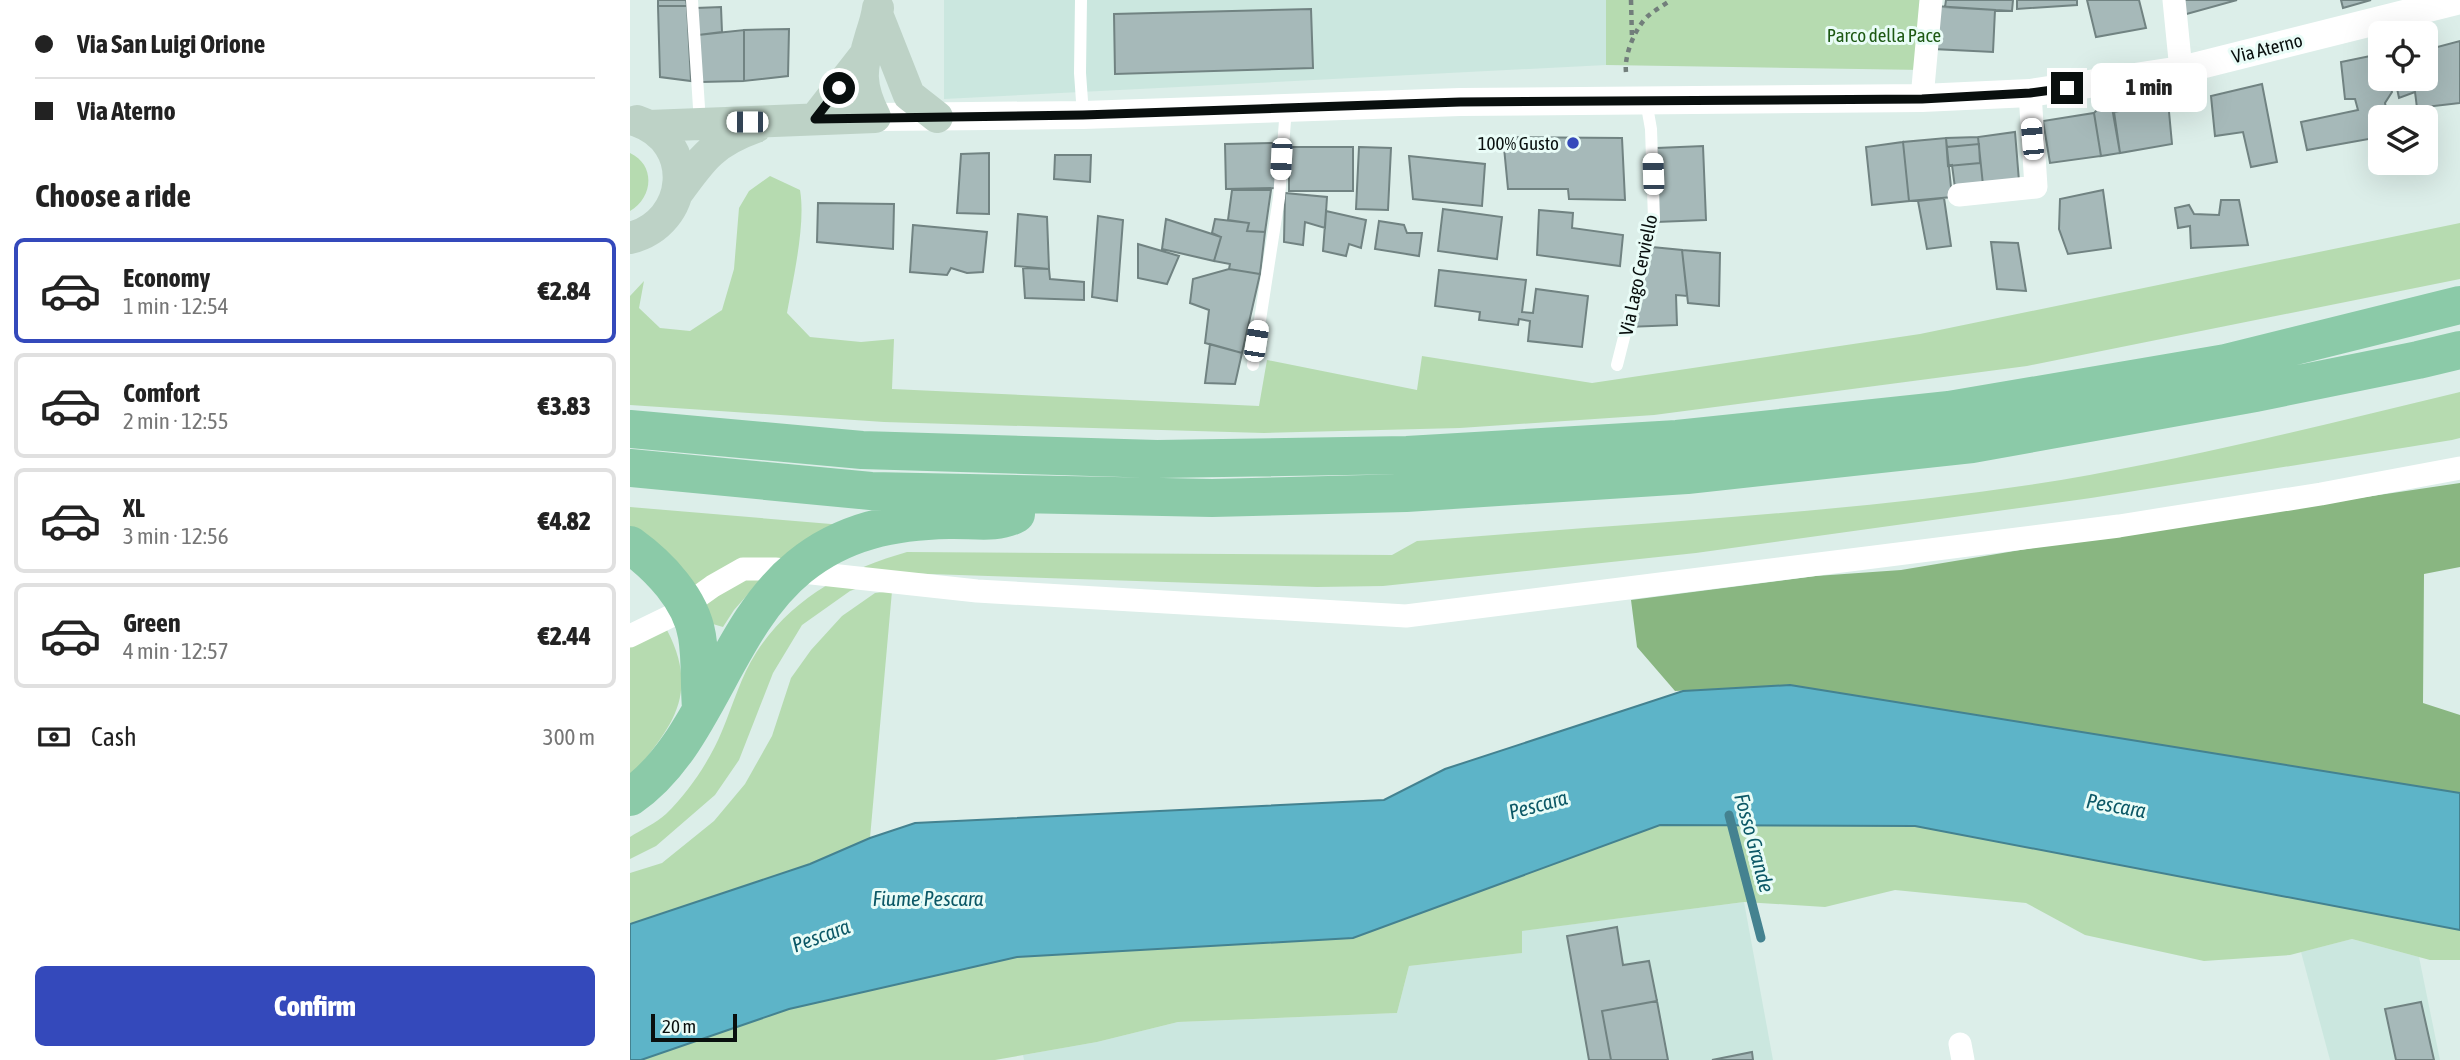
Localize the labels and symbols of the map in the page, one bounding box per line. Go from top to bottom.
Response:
park label: Parco della Pace [1827,24,1941,46]
street label: Via Aterno [2229,29,2305,67]
callout: 1 min [2092,64,2207,112]
route start [823,72,855,104]
route end [2051,72,2083,104]
car [727,112,769,133]
car [2020,117,2045,161]
place label: 100% Gusto [1478,132,1559,154]
marker: 100% Gusto [1565,135,1581,151]
car [1270,137,1293,181]
car [1642,153,1665,195]
street label: Via Lago Cerviello [1614,212,1662,337]
car [1243,319,1270,363]
water label: Pescara [1506,785,1570,823]
water label: Pescara [2085,788,2148,822]
water label: Fosso Grande [1730,791,1780,895]
water label: Fiume Pescara [873,886,984,910]
water label: Pescara [788,913,853,957]
scale bar [651,1011,737,1043]

